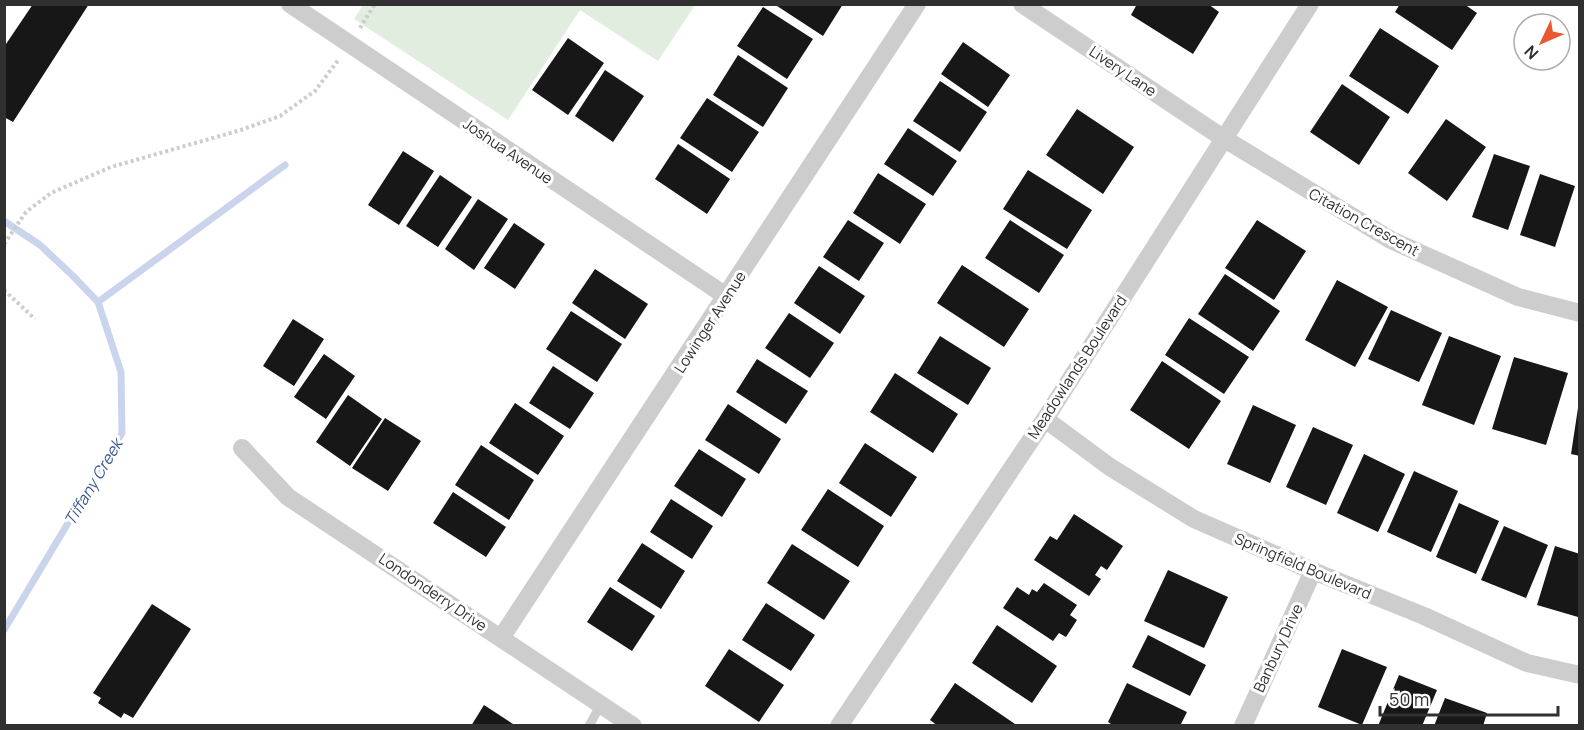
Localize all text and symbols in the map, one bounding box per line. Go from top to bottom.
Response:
north arrow [1512,12,1572,72]
street label: Livery Lane [1085,41,1161,101]
text: N [1519,41,1543,64]
street label: Joshua Avenue [459,113,557,189]
street label: Citation Crescent [1305,183,1423,261]
street label: Lowinger Avenue [669,267,751,377]
street label: Meadowlands Boulevard [1023,291,1131,443]
water label: Tiffany Creek [59,433,128,529]
street label: Springfield Boulevard [1231,528,1375,604]
street label: Londonderry Drive [375,548,491,636]
street label: Banbury Drive [1248,600,1308,696]
scale bar [1380,679,1558,717]
text: 50 m [1389,687,1429,711]

